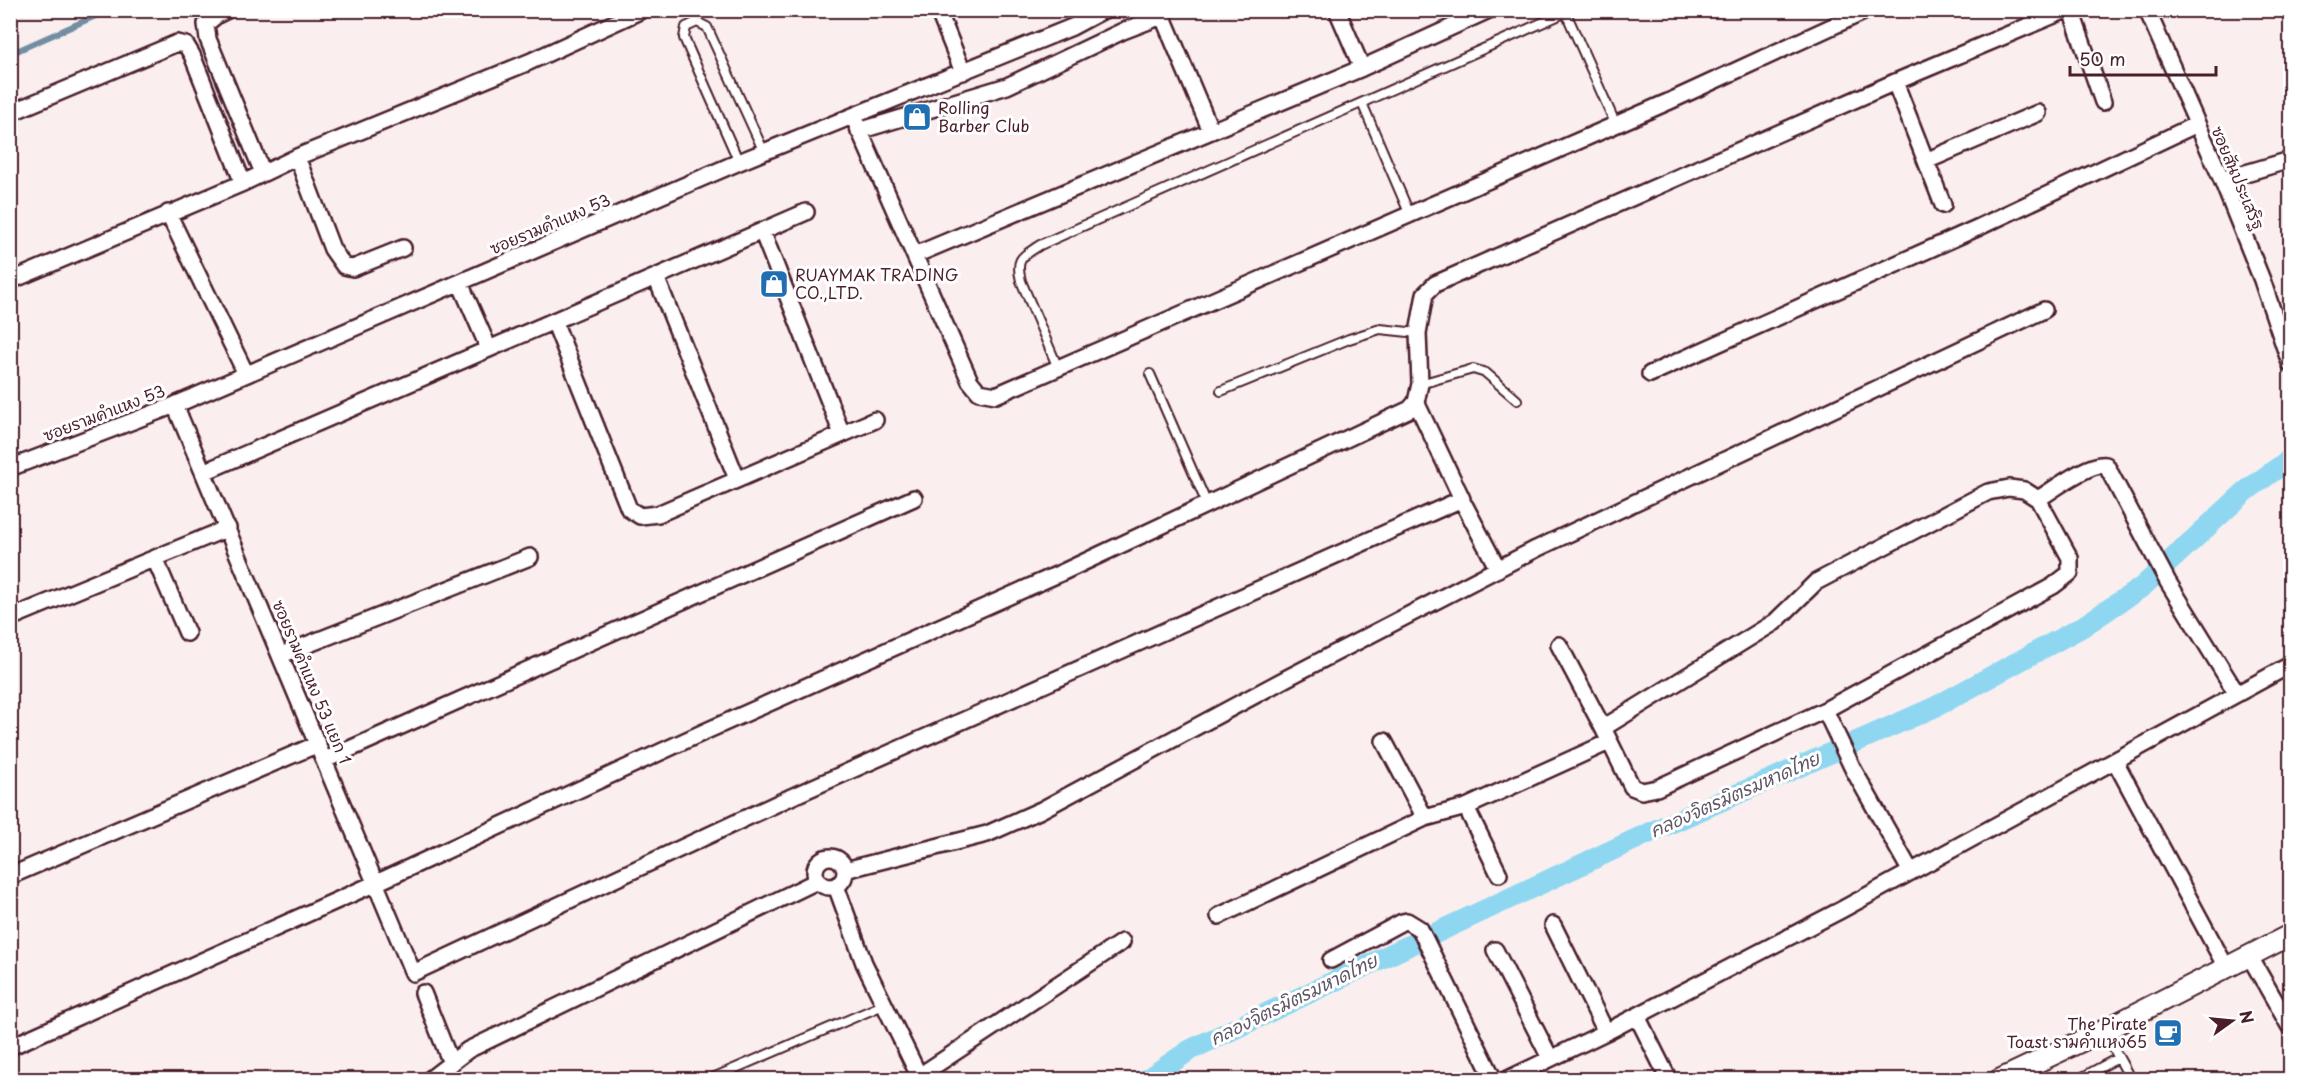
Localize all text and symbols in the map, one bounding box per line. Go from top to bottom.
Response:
scale bar [2070,39,2216,77]
text: 50 m [2079,45,2126,72]
place label: Rolling Barber Club [938,95,1029,137]
shop icon: Rolling Barber Club [901,101,933,133]
street label: ซอยสันประเสริฐ [2205,122,2272,233]
street label: ซอยรามคำแหง 53 [486,187,614,259]
place label: RUAYMAK TRADING CO.,LTD. [795,262,959,304]
shop icon: RUAYMAK TRADING CO.,LTD. [758,268,790,300]
street label: ซอยรามคำแหง 53 [39,378,168,446]
street label: ซอยรามคำแหง 53 แยก 1 [267,596,358,767]
water label: คลองจิตรมิตรมหาดไทย [1645,743,1825,843]
water label: คลองจิตรมิตรมหาดไทย [1205,946,1383,1051]
north arrow [2202,991,2262,1051]
text: N [2234,1008,2261,1026]
place label: The Pirate Toast รามคำแหง65 [2006,1011,2147,1053]
cafe icon: The Pirate Toast รามคำแหง65 [2152,1017,2184,1049]

